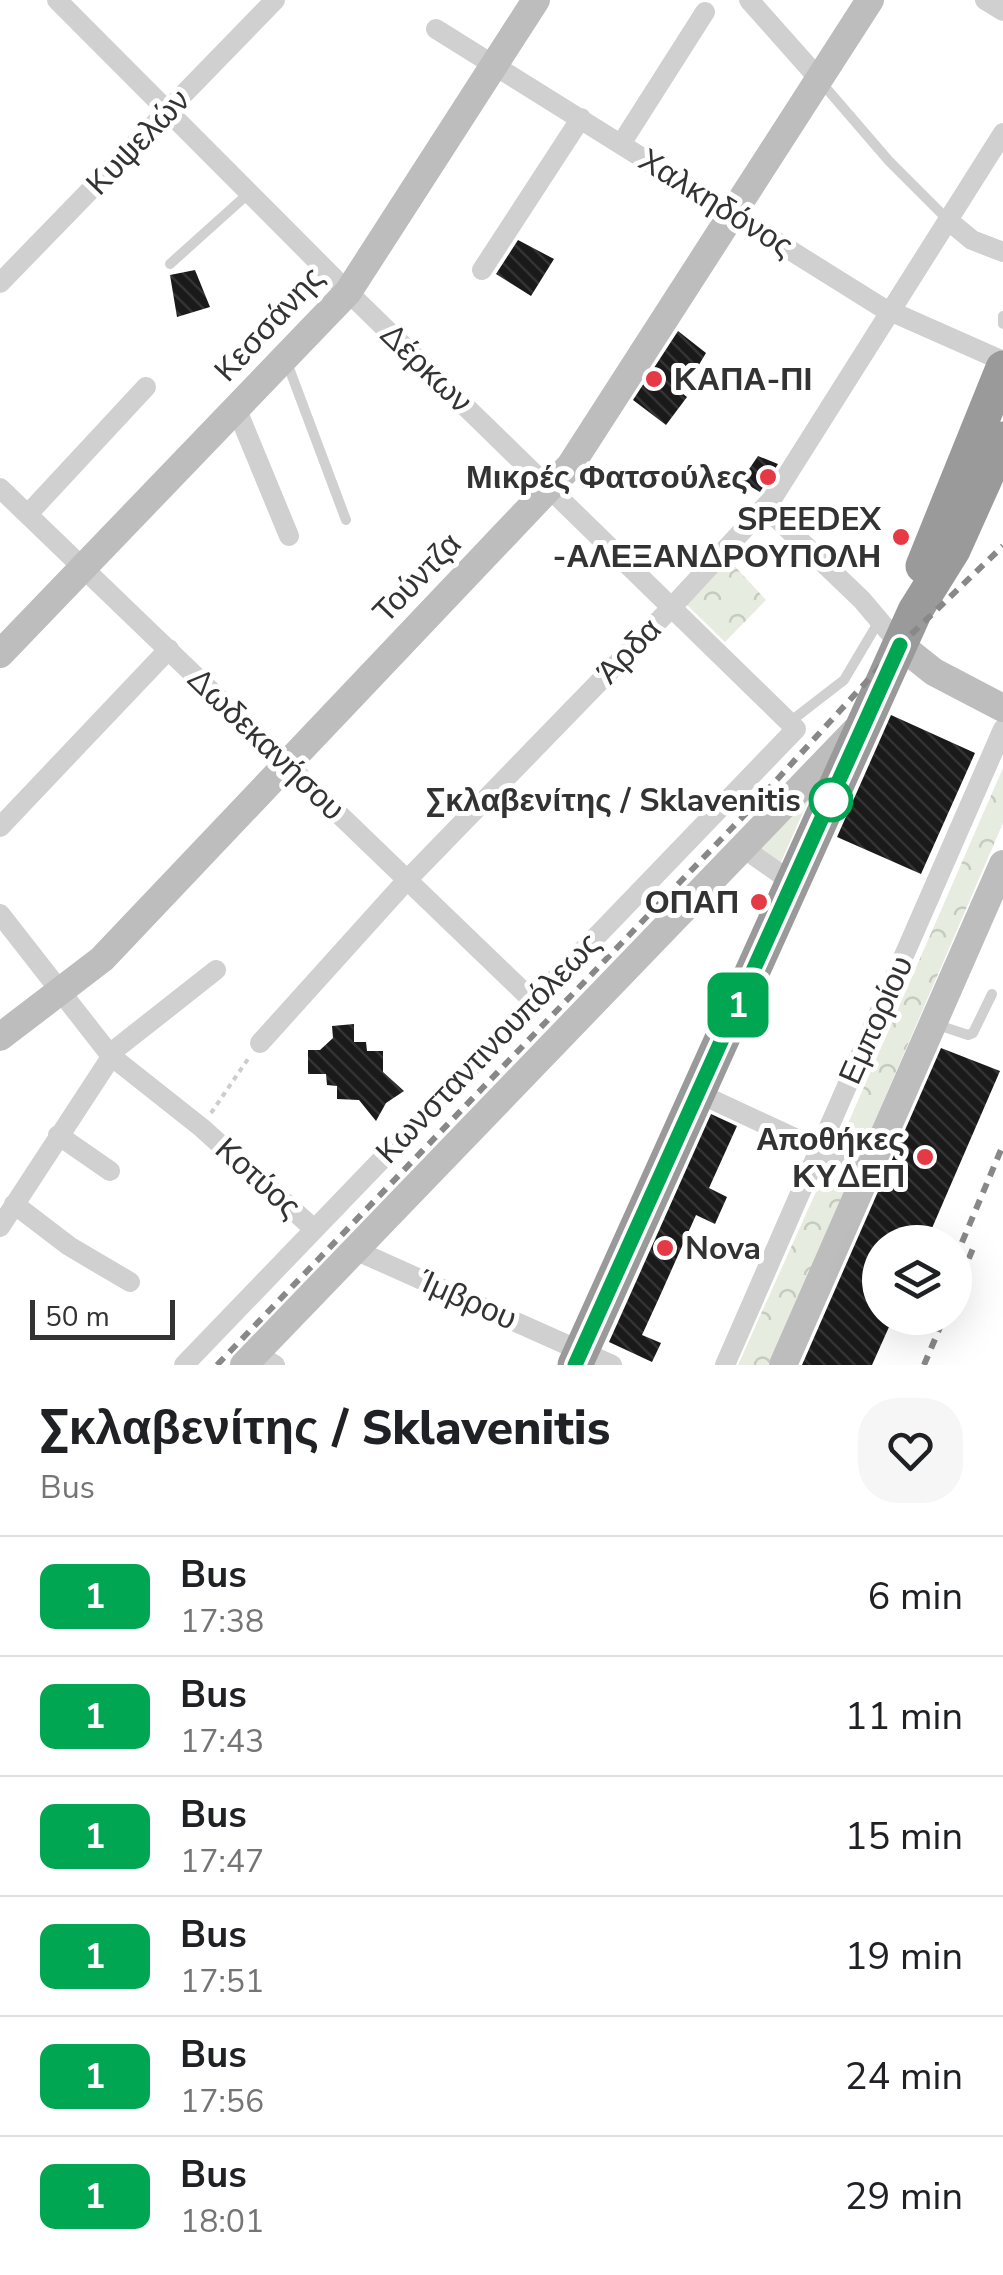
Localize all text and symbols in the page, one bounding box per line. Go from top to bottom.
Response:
street label: Κυψελών [77,79,199,205]
street label: Χαλκηδόνος [631,139,801,267]
street label: Κεσσάνης [205,257,333,391]
street label: Δέρκων [371,313,481,423]
place label: ΚΑΠΑ-ΠΙ [674,358,812,401]
marker: ΚΑΠΑ-ΠΙ [643,368,665,390]
place label: Μικρές Φατσούλες [466,456,748,499]
marker: Μικρές Φατσούλες [757,466,779,488]
place label: SPEEDEX -ΑΛΕΞΑΝΔΡΟΥΠΟΛΗ [552,498,881,578]
street label: Τούντζα [363,524,471,632]
marker: SPEEDEX -ΑΛΕΞΑΝΔΡΟΥΠΟΛΗ [890,526,912,548]
street label: Άρδα [587,609,671,693]
street label: Δωδεκανήσου [178,658,354,830]
place label: Σκλαβενίτης / Sklavenitis [426,779,801,822]
marker: Σκλαβενίτης / Sklavenitis [810,779,852,821]
place label: ΟΠΑΠ [645,881,739,924]
marker: ΟΠΑΠ [748,891,770,913]
street label: Κωνσταντινουπόλεως [366,923,610,1173]
street label: Εμπορίου [829,949,923,1091]
line badge: 1 [706,972,770,1038]
text: 1 [727,982,749,1029]
place label: Αποθήκες ΚΥΔΕΠ [756,1118,905,1198]
street label: Κοτύος [206,1128,310,1228]
marker: Αποθήκες ΚΥΔΕΠ [914,1146,936,1168]
map controls [862,1225,972,1335]
button: layers [862,1225,972,1335]
place label: Nova [685,1227,761,1270]
marker: Nova [654,1237,676,1259]
street label: Ίμβρου [412,1259,523,1340]
scale bar [30,1295,175,1340]
text: 50 m [45,1298,110,1336]
text: Σκλαβενίτης / Sklavenitis [40,1395,610,1461]
button: heart [858,1398,963,1503]
text: Bus [40,1466,95,1509]
text: Bus [180,1549,247,1600]
text: 6 min [868,1571,963,1622]
text: 1 [84,1573,106,1620]
text: 17:38 [180,1600,264,1643]
text: Bus [180,1669,247,1720]
text: 11 min [845,1691,963,1742]
text: 1 [84,1693,106,1740]
text: 17:43 [180,1720,264,1763]
text: Bus [180,1789,247,1840]
text: 15 min [845,1811,963,1862]
text: 1 [84,1813,106,1860]
text: 17:47 [180,1840,264,1883]
text: Bus [180,1909,247,1960]
text: 19 min [845,1931,963,1982]
text: 1 [84,1933,106,1980]
text: 17:51 [180,1960,264,2003]
text: Bus [180,2029,247,2080]
text: 24 min [845,2051,963,2102]
text: 1 [84,2053,106,2100]
text: 17:56 [180,2080,264,2123]
text: Bus [180,2149,247,2200]
text: 29 min [845,2171,963,2222]
text: 1 [84,2173,106,2220]
text: 18:01 [180,2200,264,2243]

